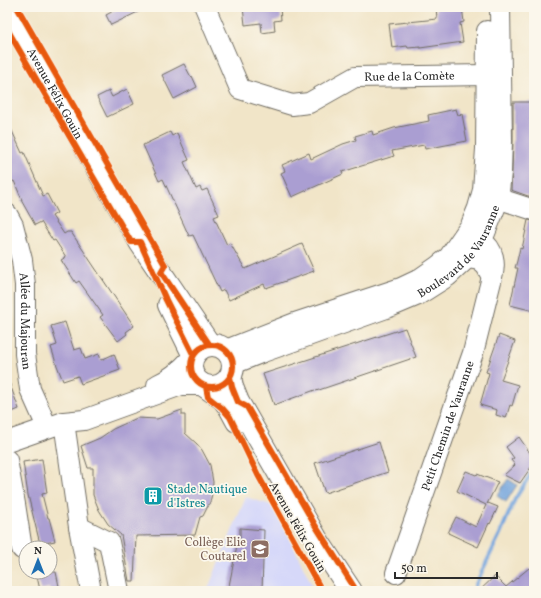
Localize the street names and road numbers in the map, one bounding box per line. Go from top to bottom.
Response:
street label: Avenue Félix Gouin [22,45,86,142]
street label: Rue de la Comète [364,68,455,86]
street label: Boulevard de Vauranne [415,203,504,302]
street label: Allée du Majouran [15,272,34,371]
street label: Petit Chemin de Vauranne [418,359,479,493]
street label: Avenue Félix Gouin [265,479,330,576]

